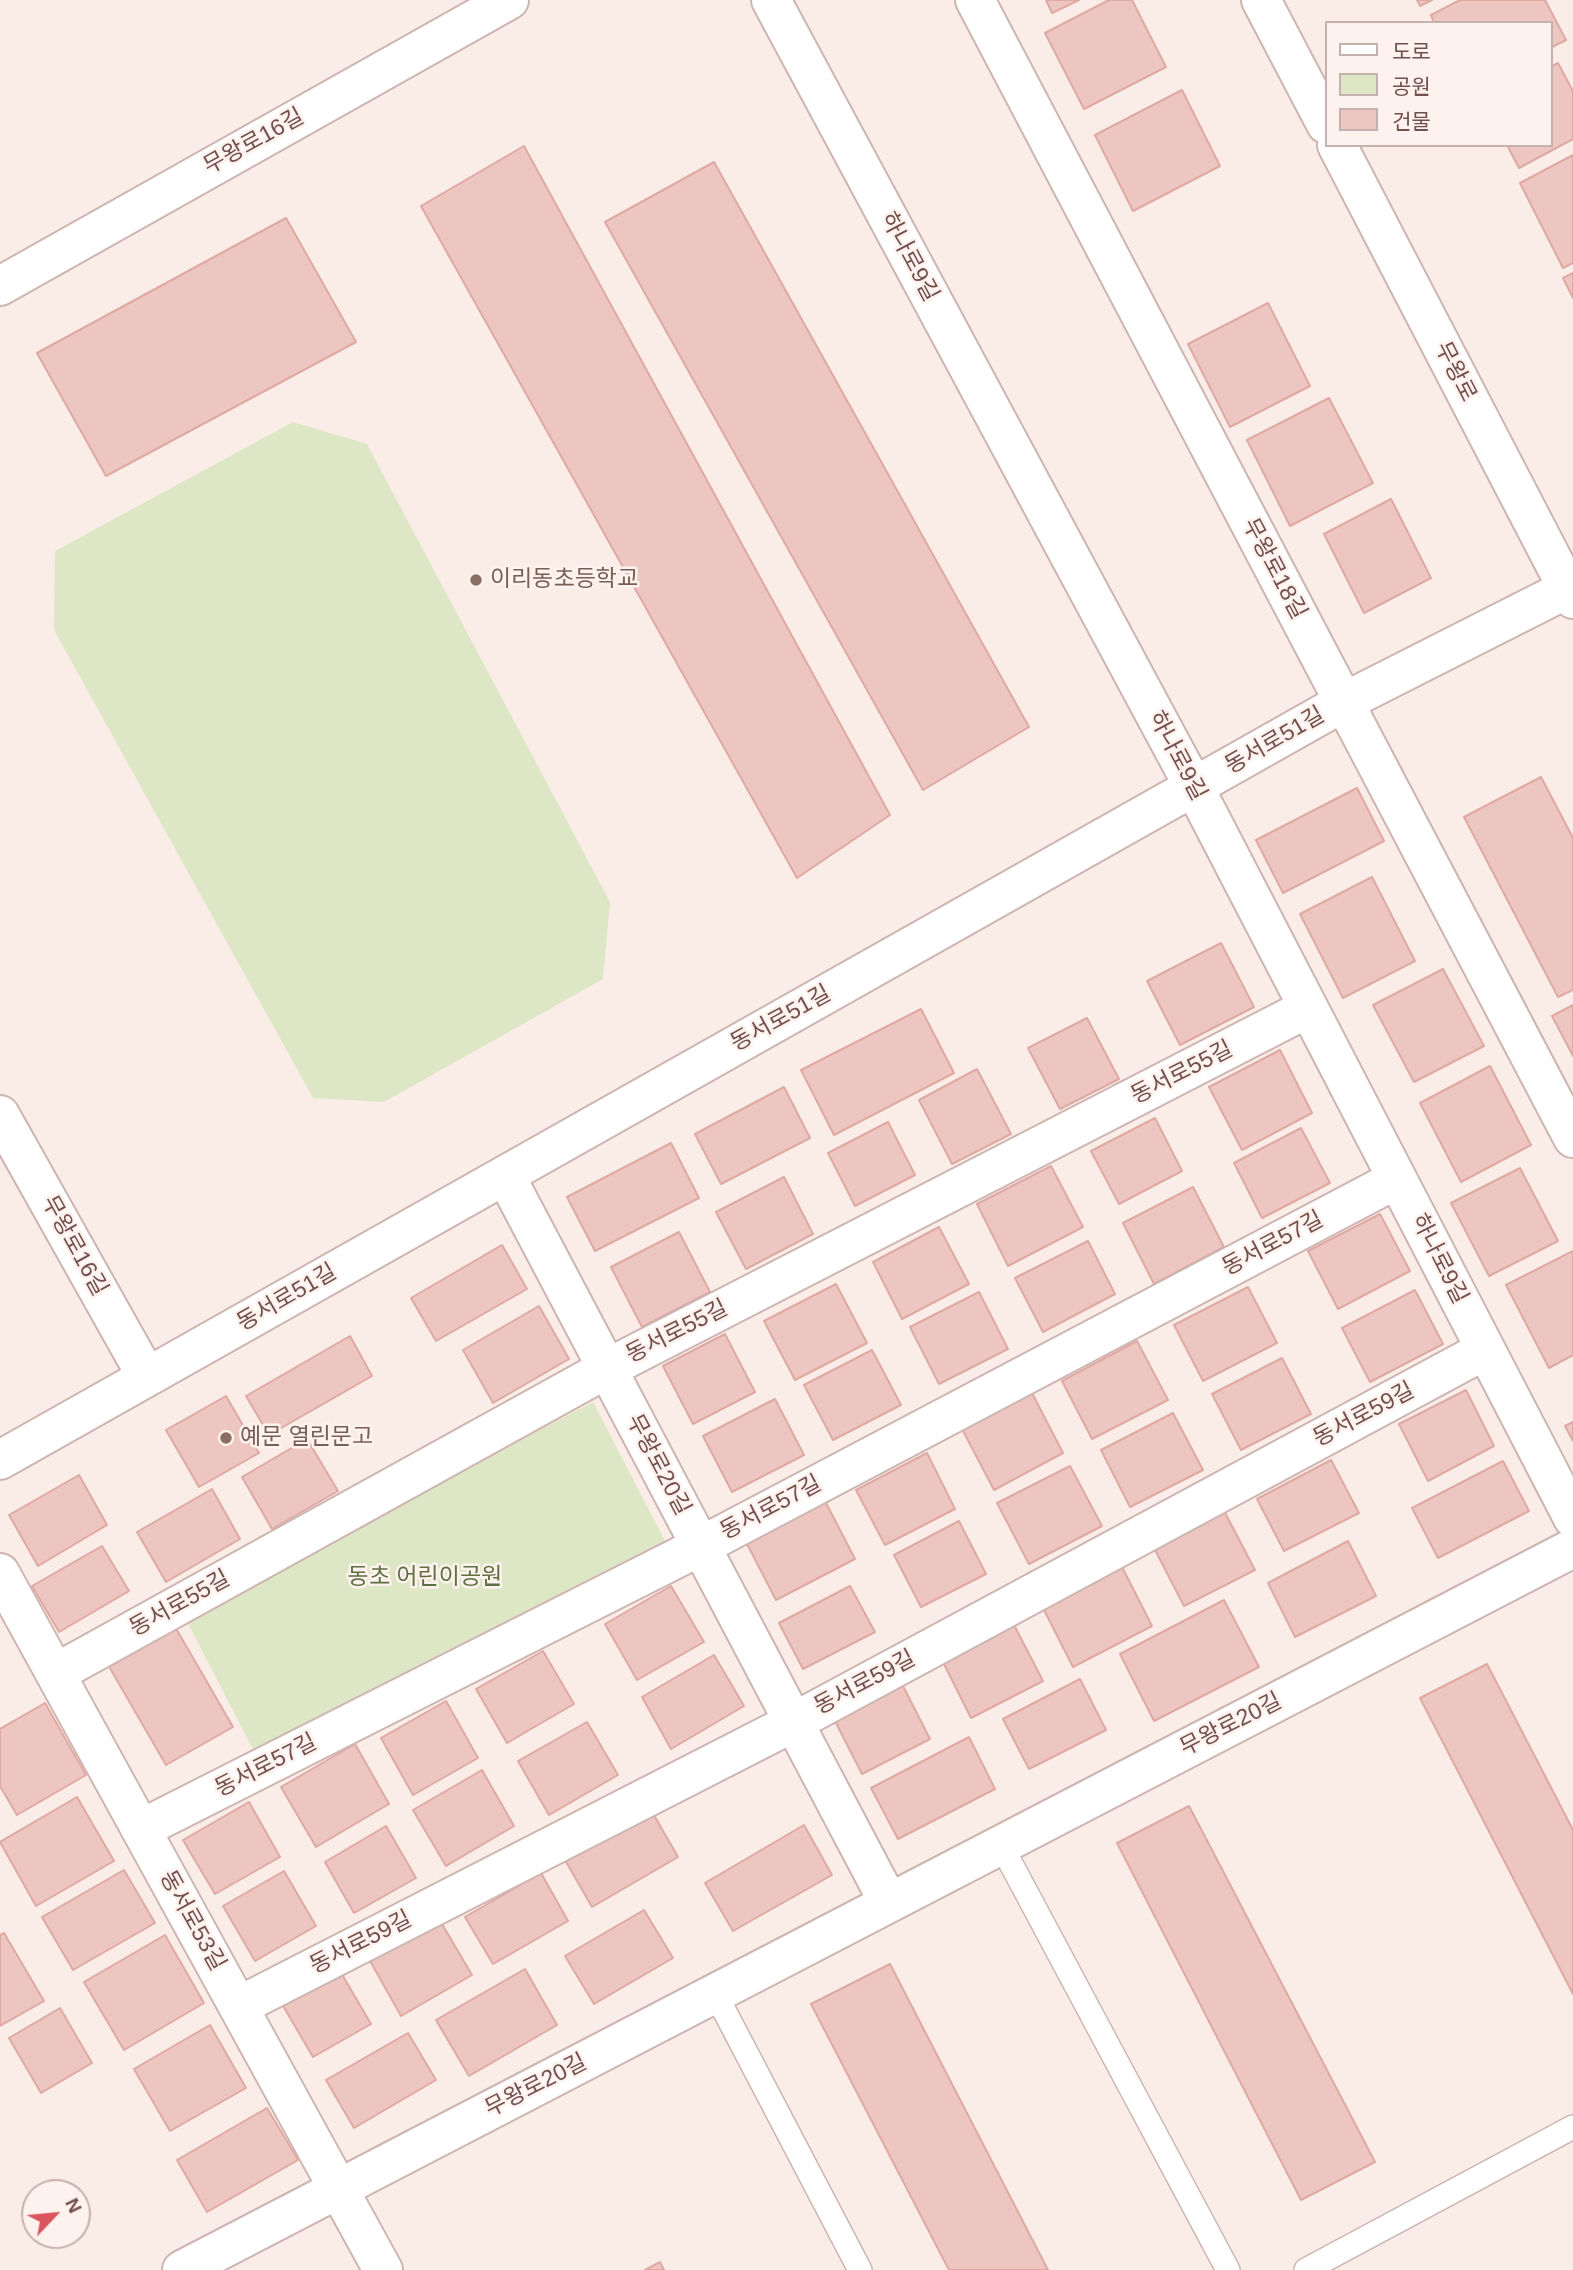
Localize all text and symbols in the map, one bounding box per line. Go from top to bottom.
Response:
legend [1324,21,1552,147]
text: 도로 [1392,40,1431,63]
text: 공원 [1392,75,1431,98]
street label: 무왕로16길 [199,103,309,181]
text: 건물 [1392,110,1431,133]
street label: 하나로9길 [874,208,944,306]
street label: 무왕로 [1428,337,1482,407]
street label: 무왕로18길 [1236,514,1312,624]
place label: 이리동초등학교 [490,566,638,594]
marker: 이리동초등학교 [468,572,484,588]
street label: 동서로51길 [1220,701,1330,781]
street label: 하나로9길 [1142,707,1212,805]
street label: 동서로51길 [726,980,836,1058]
street label: 동서로55길 [1127,1036,1237,1110]
street label: 무왕로16길 [35,1191,113,1301]
street label: 동서로57길 [1218,1206,1328,1282]
street label: 하나로9길 [1405,1209,1473,1309]
street label: 동서로51길 [232,1258,342,1338]
street label: 동서로55길 [622,1295,732,1369]
street label: 동서로59길 [1309,1377,1419,1453]
street label: 무왕로20길 [620,1410,696,1520]
place label: 예문 열린문고 [240,1424,373,1452]
marker: 예문 열린문고 [218,1430,234,1446]
street label: 동서로57길 [716,1470,826,1546]
park label: 동초 어린이공원 [348,1564,502,1592]
street label: 동서로55길 [125,1565,235,1643]
street label: 동서로59길 [810,1645,920,1721]
street label: 무왕로20길 [1176,1688,1286,1762]
street label: 동서로57길 [211,1729,321,1803]
street label: 동서로53길 [153,1866,231,1976]
street label: 동서로59길 [306,1906,416,1980]
street label: 무왕로20길 [481,2049,591,2123]
north arrow [21,2179,91,2249]
text: N [61,2195,86,2216]

